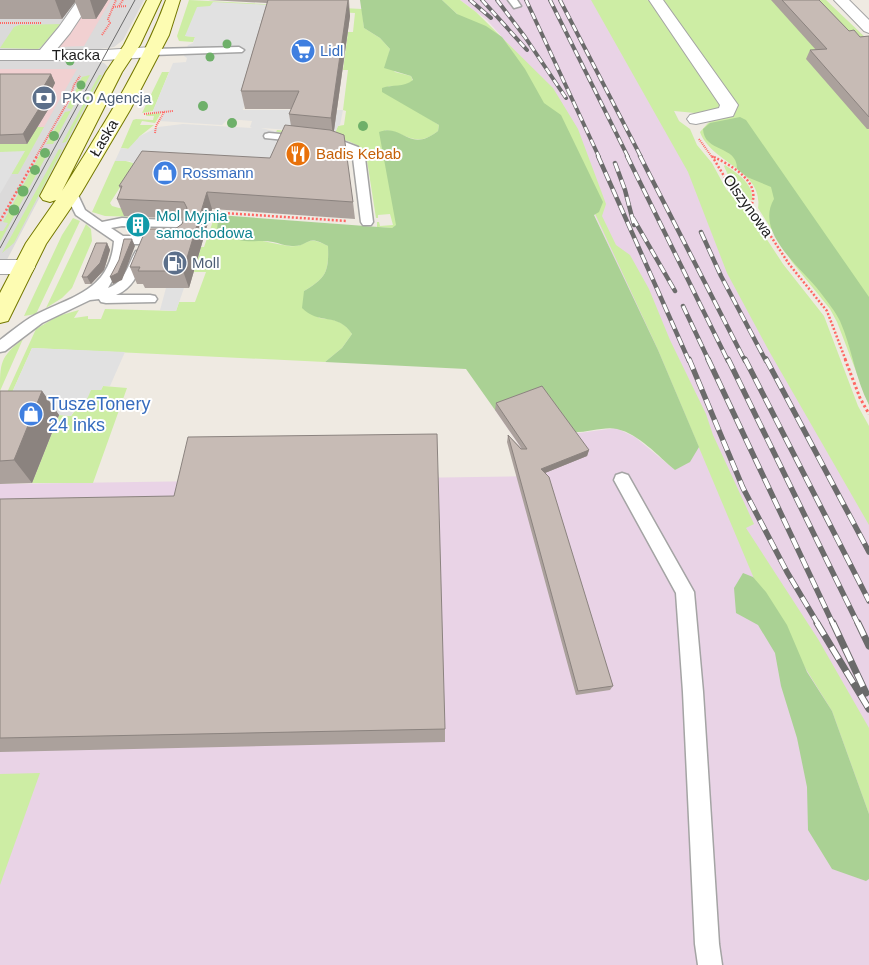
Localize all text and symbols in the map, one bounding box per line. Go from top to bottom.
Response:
supermarket icon: Lidl [290,38,316,64]
place label: Lidl [320,42,343,59]
street label: Tkacka [52,46,101,63]
bank icon: PKO Agencja [31,85,57,111]
place label: PKO Agencja [62,89,152,106]
street label: Łaska [86,116,122,159]
restaurant icon: Badis Kebab [285,141,311,167]
place label: Badis Kebab [316,145,401,162]
shop icon: Rossmann [152,160,178,186]
place label: Rossmann [182,164,254,181]
street label: Olszynowa [720,171,777,241]
place label: Mol Myjnia samochodowa [156,207,253,241]
building icon: Mol Myjnia samochodowa [125,212,151,238]
fuel station icon: Moll [162,250,188,276]
place label: Moll [192,254,220,271]
place label: TuszeTonery 24 inks [48,394,150,435]
shop icon: TuszeTonery 24 inks [18,401,44,427]

